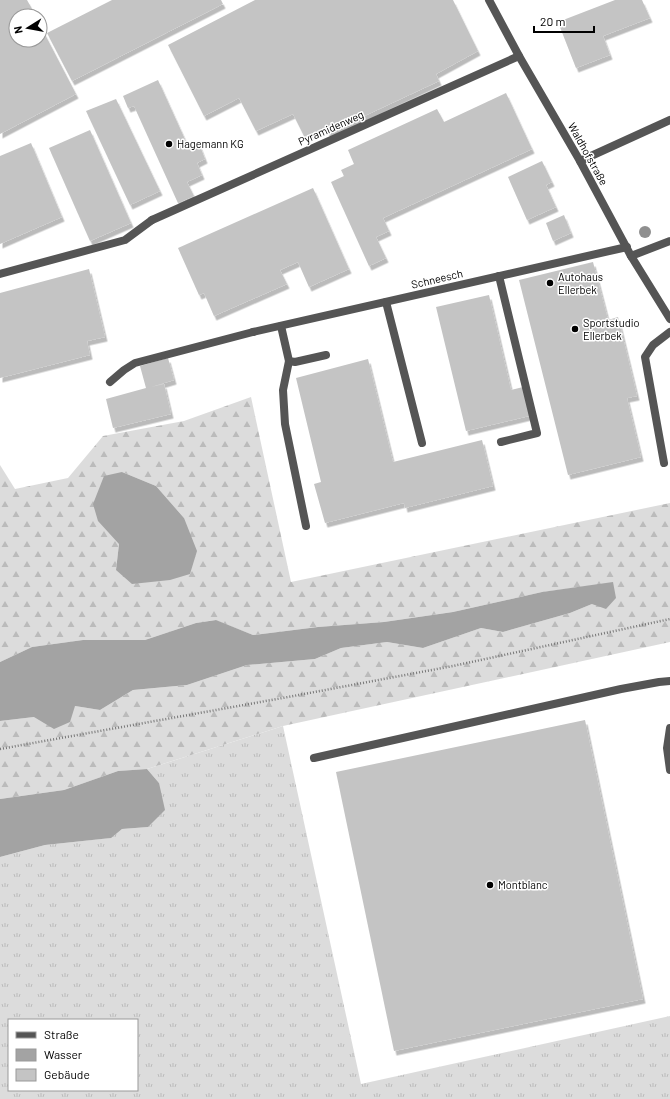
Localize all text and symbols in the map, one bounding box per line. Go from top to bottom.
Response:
north arrow [8,8,48,48]
scale bar [534,8,594,34]
text: 20 m [540,14,566,28]
text: N [11,25,25,35]
street label: Pyramidenweg [296,107,366,148]
street label: Waldhofstraße [566,120,611,187]
place label: Hagemann KG [177,137,244,150]
marker: Hagemann KG [164,139,174,149]
street label: Schneesch [410,266,464,291]
place label: Autohaus Ellerbek [558,270,603,296]
marker: Autohaus Ellerbek [545,278,555,288]
place label: Sportstudio Ellerbek [583,316,640,342]
marker: Sportstudio Ellerbek [570,324,580,334]
place label: Montblanc [498,878,548,891]
marker: Montblanc [485,880,495,890]
legend [8,1019,138,1091]
text: Straße [44,1027,79,1041]
text: Wasser [44,1047,83,1061]
text: Gebäude [44,1067,90,1081]

